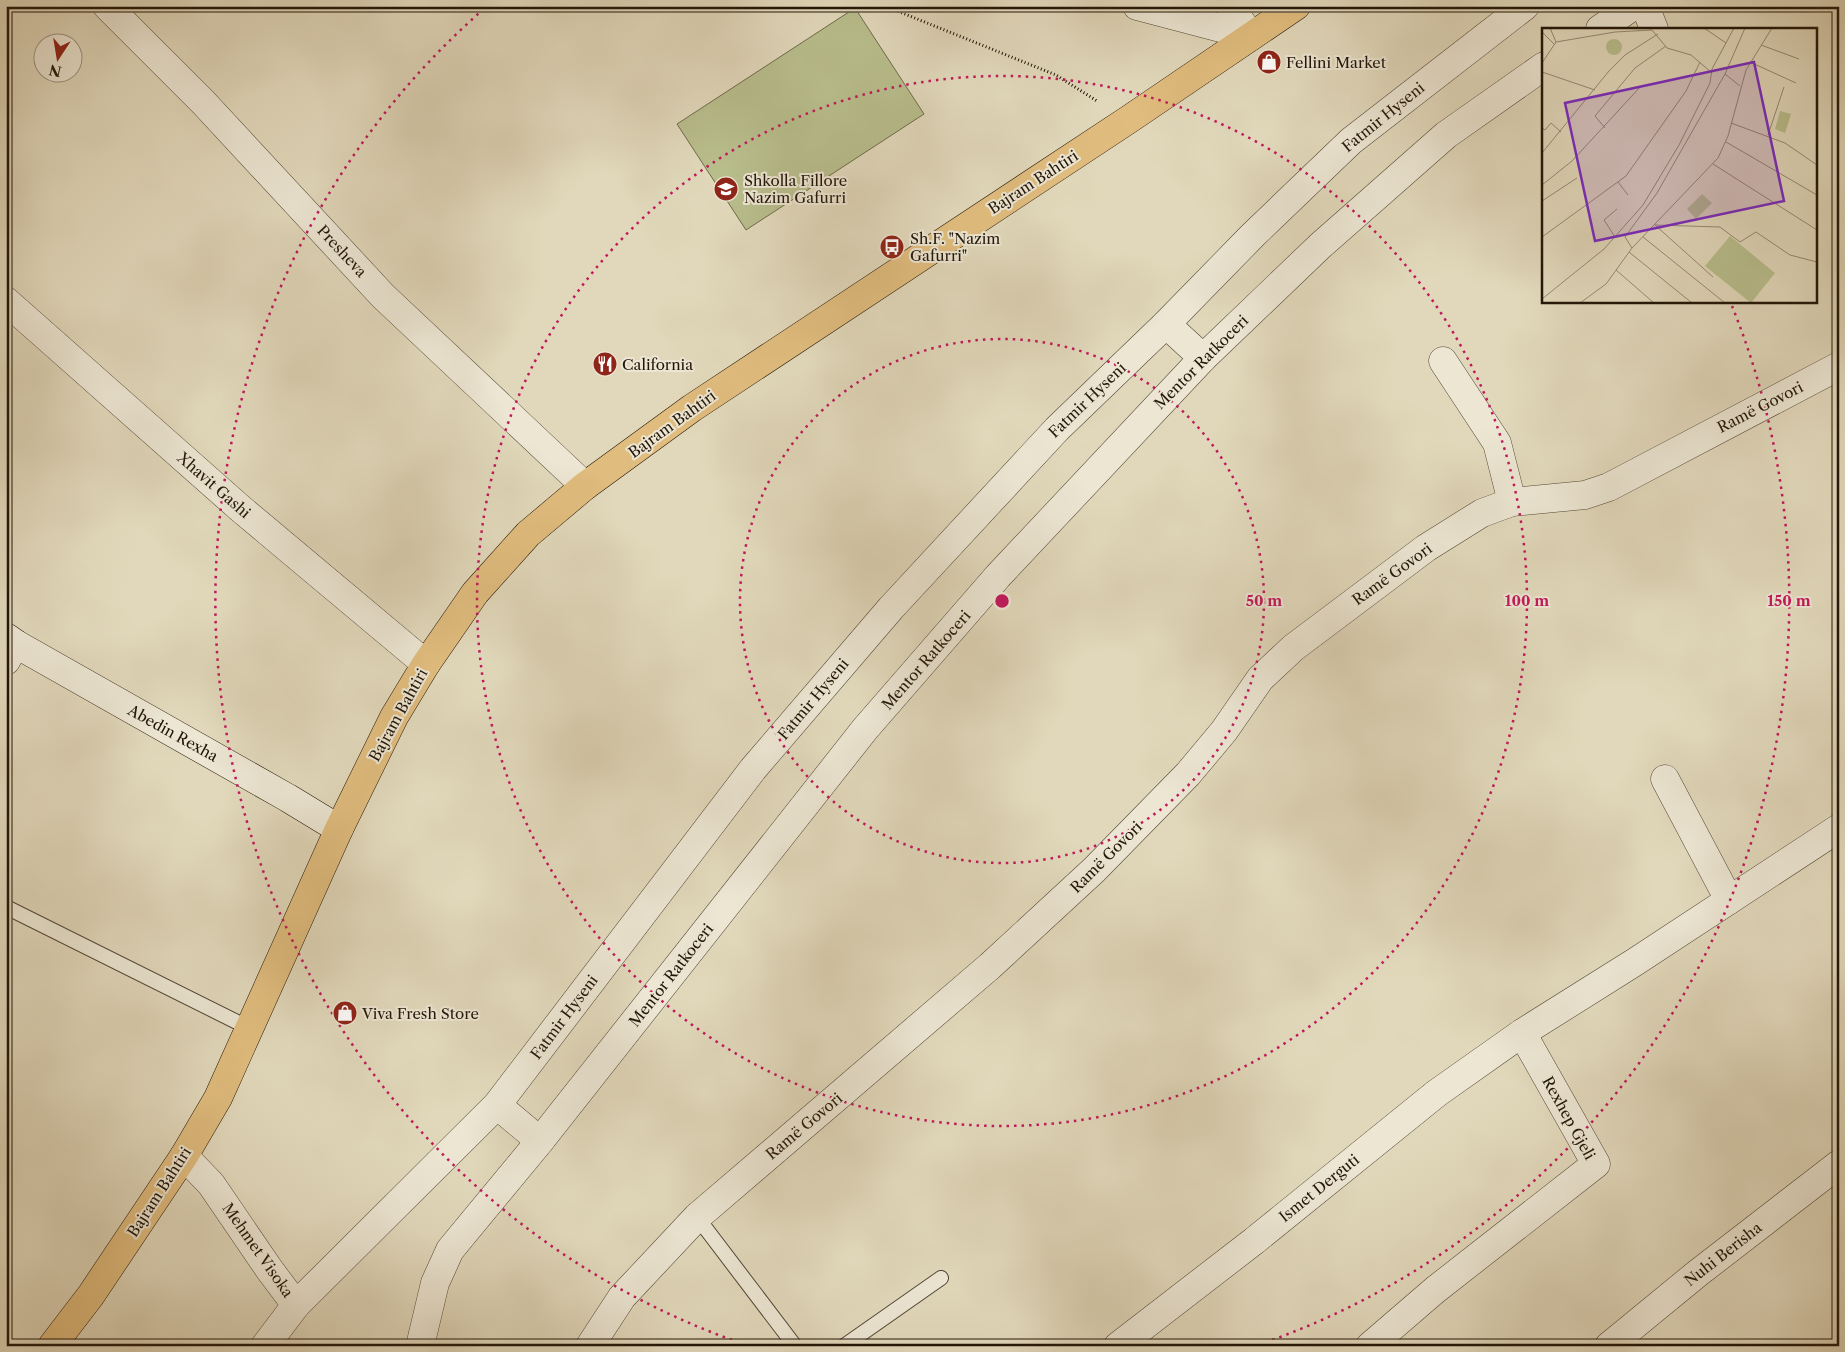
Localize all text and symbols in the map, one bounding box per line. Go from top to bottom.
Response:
inset map [1542,28,1818,302]
north arrow [32,32,82,82]
shop icon: Fellini Market [1256,49,1282,75]
place label: Fellini Market [1286,53,1387,72]
text: N [47,61,63,81]
street label: Fatmir Hyseni [1338,78,1428,156]
street label: Bajram Bahtiri [985,146,1082,218]
place label: Shkolla Fillore Nazim Gafurri [744,171,847,207]
school or university icon: Shkolla Fillore Nazim Gafurri [713,176,739,202]
street label: Presheva [313,221,371,281]
place label: Sh.F. "Nazim Gafurri" [910,229,1000,265]
bus stop icon: Sh.F. "Nazim Gafurri" [879,234,905,260]
street label: Mentor Ratkoceri [1150,311,1252,413]
restaurant icon: California [592,351,618,377]
place label: California [622,355,693,374]
street label: Fatmir Hyseni [1044,358,1130,442]
street label: Ramë Govori [1714,377,1807,437]
street label: Bajram Bahtiri [625,386,720,462]
street label: Xhavit Gashi [173,447,255,522]
street label: Ramë Govori [1348,538,1436,609]
text: 50 m [1246,591,1282,610]
text: 100 m [1505,591,1549,610]
text: 150 m [1767,591,1811,610]
centre of rings [993,592,1011,610]
street label: Mentor Ratkoceri [878,606,975,714]
street label: Fatmir Hyseni [773,654,853,744]
street label: Bajram Bahtiri [365,665,432,765]
street label: Abedin Rexha [124,700,222,766]
street label: Ramë Govori [1066,817,1146,897]
street label: Mentor Ratkoceri [625,919,717,1030]
street label: Fatmir Hyseni [526,971,602,1063]
shop icon: Viva Fresh Store [332,1000,358,1026]
place label: Viva Fresh Store [361,1004,479,1023]
street label: Rexhep Gjeli [1538,1073,1600,1163]
street label: Ramë Govori [762,1088,846,1163]
street label: Bajram Bahtiri [123,1143,195,1240]
street label: Ismet Derguti [1275,1150,1363,1226]
street label: Mehmet Visoka [218,1199,298,1301]
street label: Nuhi Berisha [1681,1218,1765,1290]

